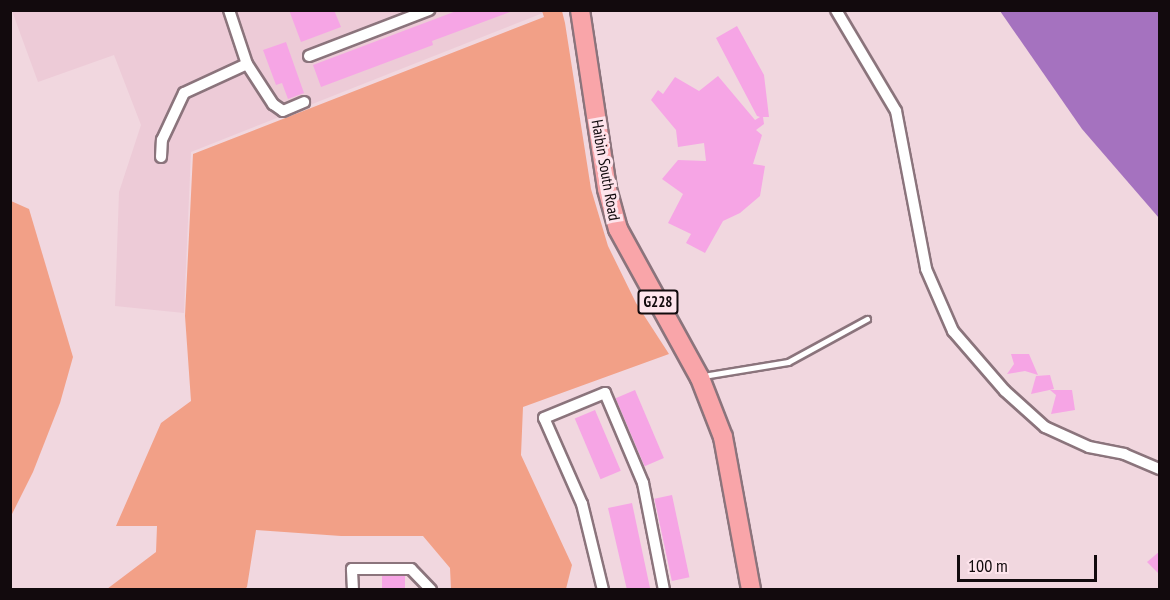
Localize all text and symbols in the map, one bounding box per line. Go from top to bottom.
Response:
street label: Haibin South Road [588,118,624,222]
road number: G228 [637,290,679,314]
scale bar [960,543,1100,581]
text: 100 m [968,554,1008,577]

